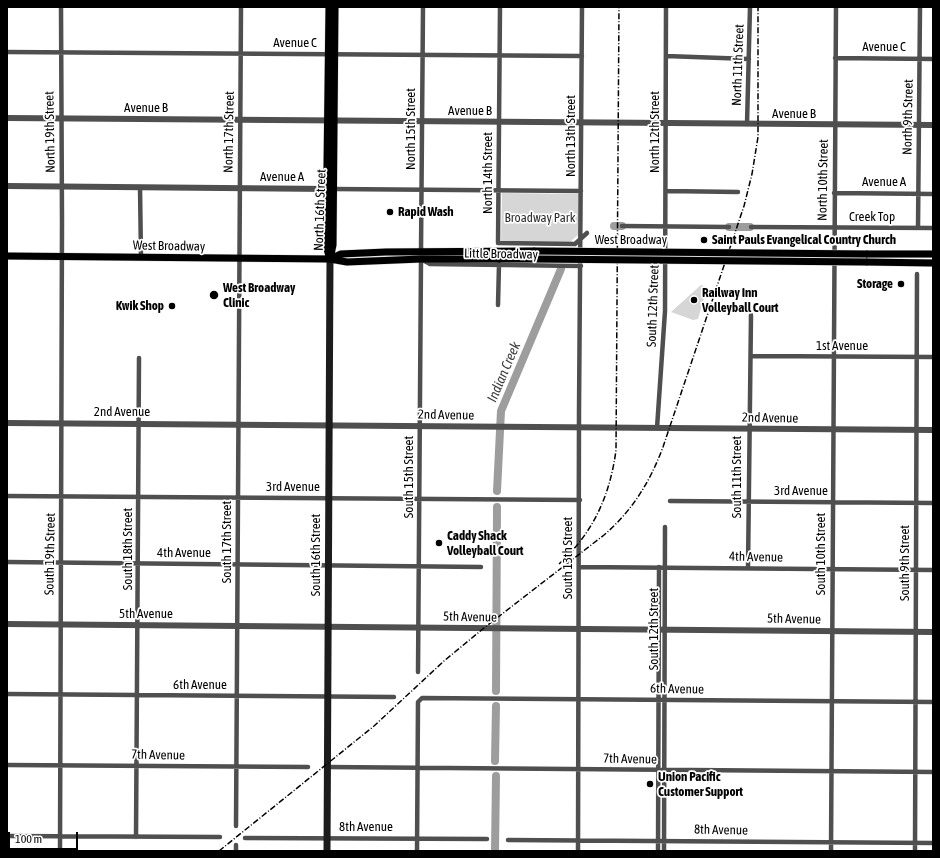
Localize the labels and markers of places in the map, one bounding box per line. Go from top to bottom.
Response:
place label: Rapid Wash [398,204,454,220]
marker: Rapid Wash [385,207,395,217]
place label: Saint Pauls Evangelical Country Church [712,232,896,248]
marker: Saint Pauls Evangelical Country Church [699,235,709,245]
place label: Storage [857,276,893,292]
marker: Storage [896,279,906,289]
place label: West Broadway Clinic [223,280,295,311]
place label: Railway Inn Volleyball Court [702,285,779,316]
marker: West Broadway Clinic [208,289,220,301]
marker: Railway Inn Volleyball Court [689,295,699,305]
place label: Kwik Shop [116,298,164,314]
marker: Kwik Shop [167,301,177,311]
place label: Caddy Shack Volleyball Court [447,528,524,559]
marker: Caddy Shack Volleyball Court [434,538,444,548]
place label: Union Pacific Customer Support [658,769,743,800]
marker: Union Pacific Customer Support [645,779,655,789]

